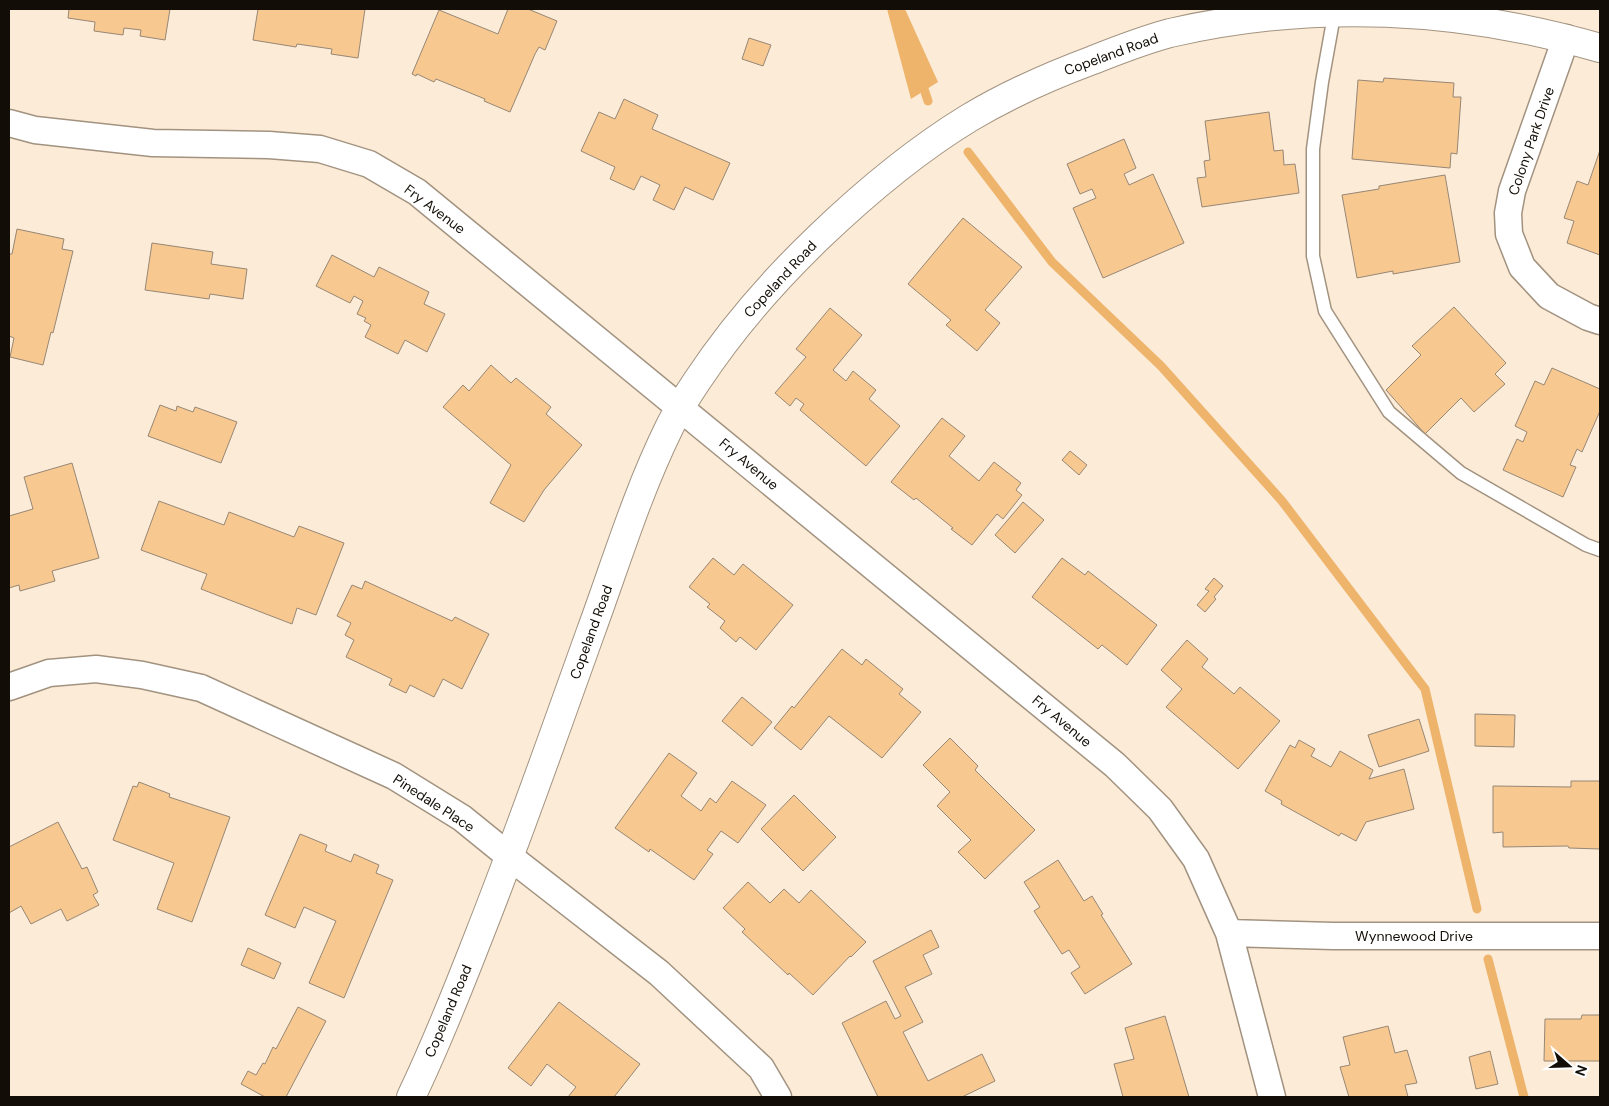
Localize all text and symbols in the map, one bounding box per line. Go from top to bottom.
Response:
street label: Copeland Road [1061,29,1161,79]
street label: Colony Park Drive [1504,84,1558,198]
street label: Fry Avenue [401,180,469,238]
street label: Copeland Road [740,237,820,321]
street label: Fry Avenue [716,434,782,494]
street label: Copeland Road [566,582,616,682]
street label: Fry Avenue [1029,691,1095,751]
street label: Pinedale Place [390,770,478,836]
street label: Wynnewood Drive [1355,927,1473,945]
street label: Copeland Road [420,962,476,1060]
north arrow [1544,1041,1594,1091]
text: N [1571,1063,1591,1078]

